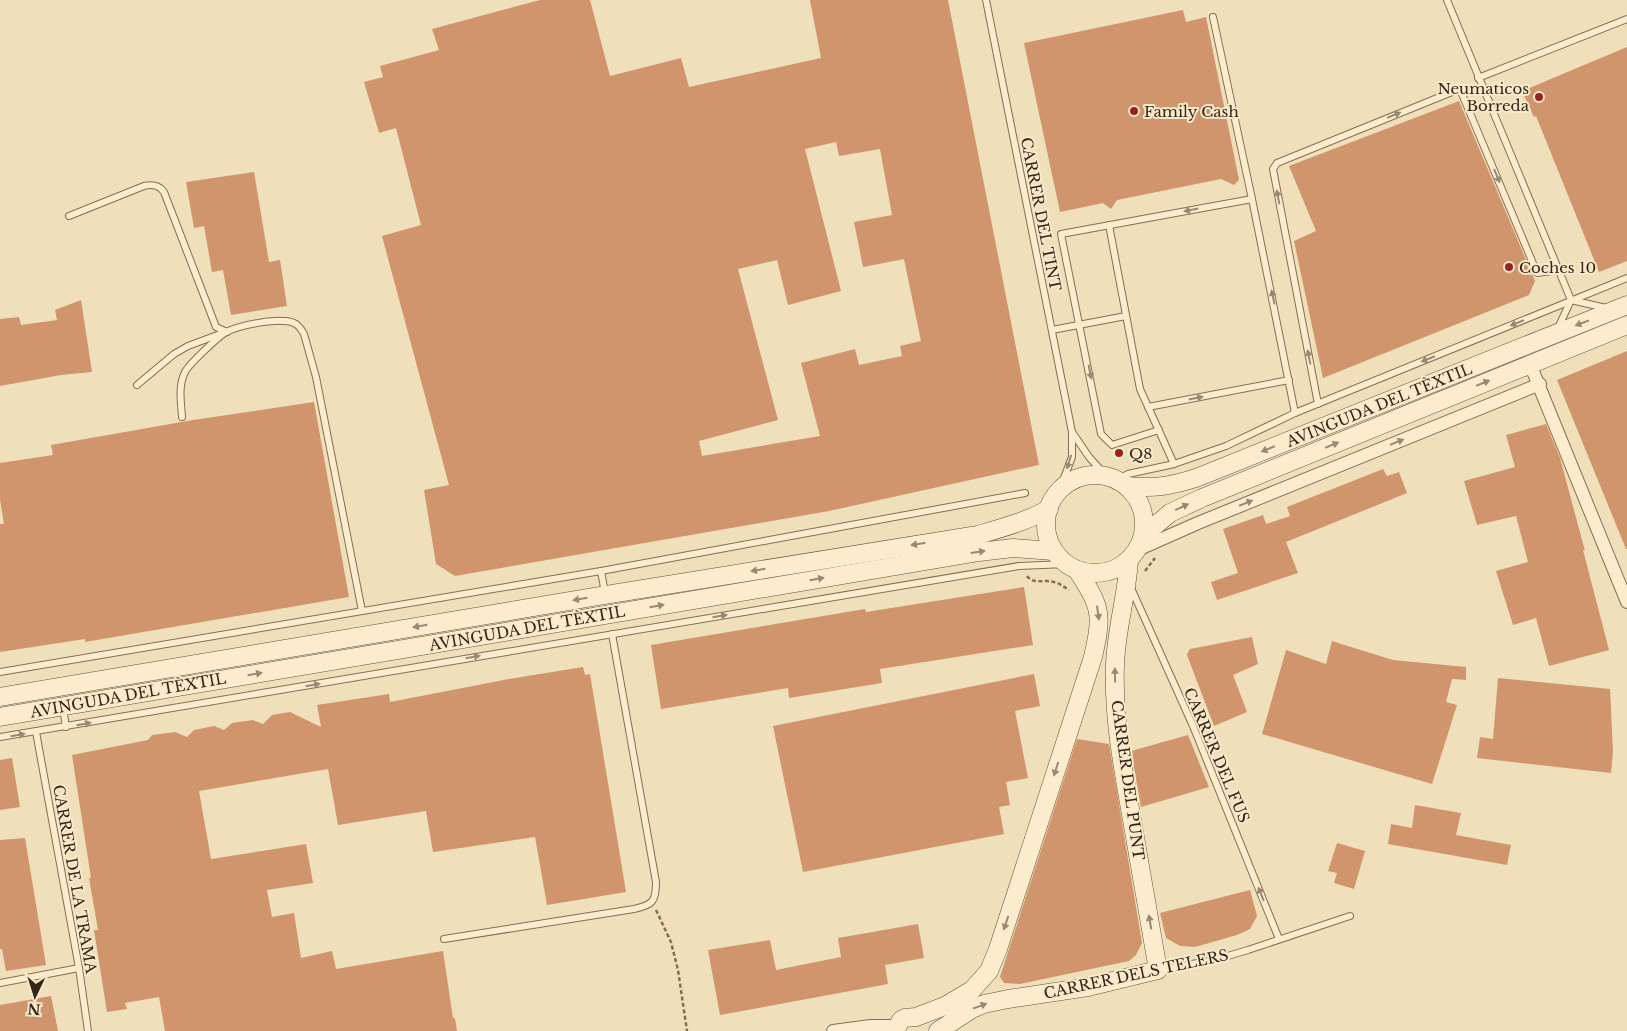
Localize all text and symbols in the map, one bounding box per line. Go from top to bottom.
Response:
place label: Neumaticos Borreda [1437,79,1530,115]
marker: Neumaticos Borreda [1533,91,1545,103]
place label: Family Cash [1144,102,1239,121]
marker: Family Cash [1128,105,1140,117]
one-way arrow [1387,111,1401,119]
street label: CARRER DEL TINT [1017,136,1065,292]
one-way arrow [1493,168,1501,183]
one-way arrow [1274,189,1282,205]
one-way arrow [1182,207,1198,215]
place label: Coches 10 [1519,258,1596,277]
marker: Coches 10 [1503,261,1515,273]
one-way arrow [1268,288,1276,304]
one-way arrow [1509,319,1524,327]
one-way arrow [1574,319,1589,327]
one-way arrow [1305,348,1313,364]
one-way arrow [1421,356,1435,364]
street label: AVINGUDA DEL TÈXTIL [1282,359,1475,451]
one-way arrow [1086,365,1094,380]
one-way arrow [1476,379,1490,387]
one-way arrow [1188,393,1204,401]
one-way arrow [1390,438,1405,446]
one-way arrow [1325,440,1339,448]
place label: Q8 [1129,444,1152,463]
one-way arrow [1261,446,1276,453]
marker: Q8 [1113,447,1125,459]
one-way arrow [1065,455,1073,470]
one-way arrow [1239,499,1254,507]
one-way arrow [1175,503,1189,511]
one-way arrow [910,541,926,549]
one-way arrow [970,548,986,556]
one-way arrow [749,567,765,575]
one-way arrow [810,575,826,583]
one-way arrow [571,595,587,603]
street label: AVINGUDA DEL TÈXTIL [427,601,626,655]
one-way arrow [649,602,665,610]
one-way arrow [1094,605,1102,621]
one-way arrow [712,611,728,619]
one-way arrow [411,623,427,631]
one-way arrow [466,653,482,661]
one-way arrow [1111,667,1119,683]
street label: AVINGUDA DEL TÈXTIL [28,668,227,722]
one-way arrow [248,669,264,677]
one-way arrow [305,680,321,688]
street label: CARRER DEL FUS [1180,685,1254,825]
street label: CARRER DEL PUNT [1107,699,1149,861]
one-way arrow [76,719,92,727]
one-way arrow [10,730,26,738]
one-way arrow [1052,761,1060,776]
street label: CARRER DE LA TRAMA [49,783,101,975]
one-way arrow [1256,887,1264,901]
one-way arrow [1145,914,1153,930]
one-way arrow [1002,916,1009,931]
street label: CARRER DELS TELERS [1042,945,1230,1003]
north arrow [10,971,60,1021]
text: N [27,1000,41,1018]
one-way arrow [973,1002,988,1010]

